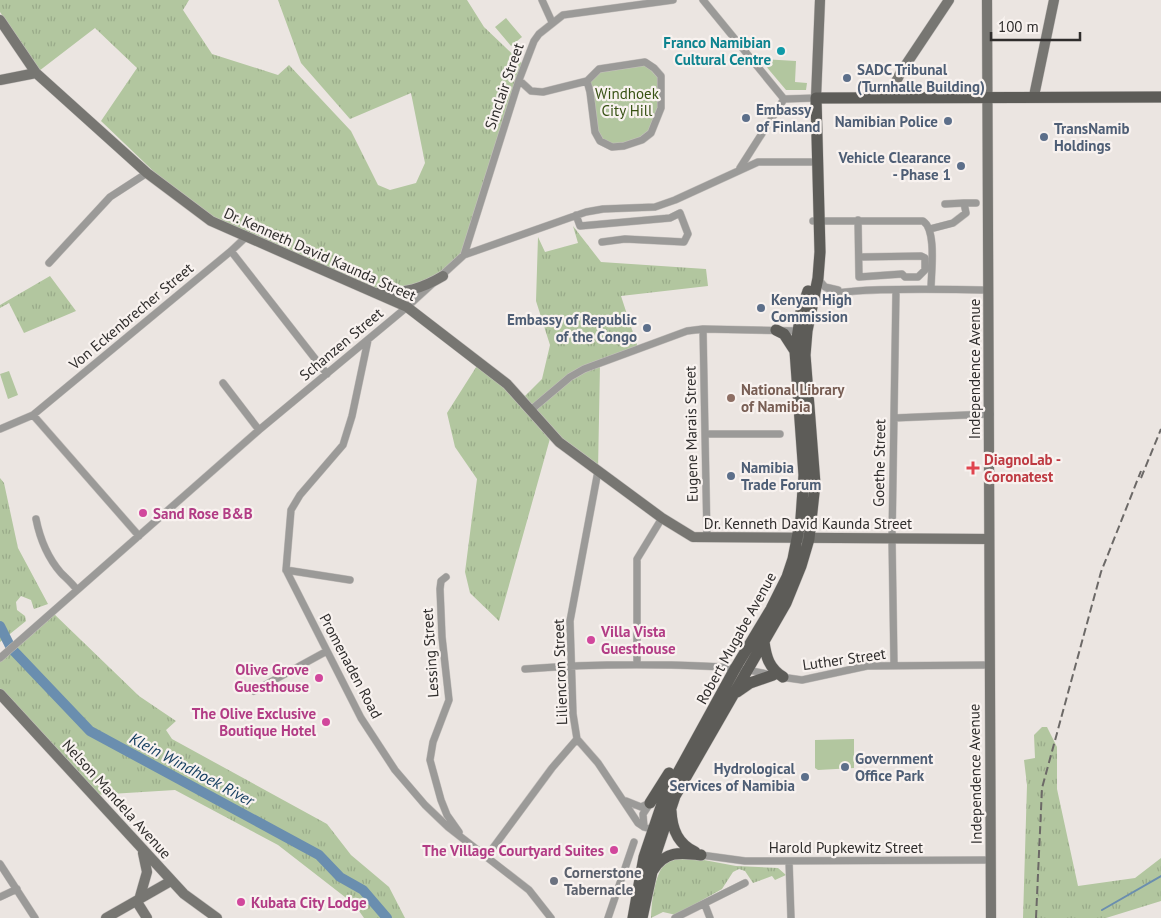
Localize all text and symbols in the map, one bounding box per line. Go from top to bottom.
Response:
scale bar [991,10,1080,42]
text: 100 m [998,17,1039,36]
place label: Franco Namibian Cultural Centre [663,33,771,69]
street label: Sinclair Street [480,40,528,132]
marker: Franco Namibian Cultural Centre [775,45,787,57]
place label: SADC Tribunal (Turnhalle Building) [857,60,985,96]
marker: SADC Tribunal (Turnhalle Building) [841,72,853,84]
park label: Windhoek City Hill [595,84,660,120]
place label: Embassy of Finland [756,100,820,136]
marker: Embassy of Finland [740,112,752,124]
place label: Namibian Police [835,112,938,131]
marker: Namibian Police [942,115,954,127]
place label: TransNamib Holdings [1054,119,1130,155]
marker: TransNamib Holdings [1038,131,1050,143]
place label: Vehicle Clearance - Phase 1 [838,148,951,184]
marker: Vehicle Clearance - Phase 1 [955,160,967,172]
street label: Dr. Kenneth David Kaunda Street [221,203,419,305]
street label: Von Eckenbrecher Street [64,259,197,374]
place label: Kenyan High Commission [771,290,852,326]
street label: Independence Avenue [965,299,984,439]
marker: Kenyan High Commission [755,302,767,314]
street label: Schanzen Street [295,304,387,384]
place label: Embassy of Republic of the Congo [507,310,637,346]
marker: Embassy of Republic of the Congo [641,322,653,334]
street label: Eugene Marais Street [680,366,702,502]
place label: National Library of Namibia [741,380,845,416]
marker: National Library of Namibia [725,392,737,404]
street label: Goethe Street [869,419,889,507]
place label: DiagnoLab - Coronatest [984,450,1061,486]
place label: Namibia Trade Forum [741,458,821,494]
marker: DiagnoLab - Coronatest [966,461,980,475]
marker: Namibia Trade Forum [725,470,737,482]
place label: Sand Rose B&B [153,504,253,523]
marker: Sand Rose B&B [137,507,149,519]
street label: Dr. Kenneth David Kaunda Street [704,514,912,533]
street label: Robert Mugabe Avenue [692,569,780,707]
street label: Lessing Street [417,608,443,698]
street label: Promenaden Road [315,610,387,722]
street label: Liliencron Street [549,618,571,726]
place label: Villa Vista Guesthouse [600,622,676,658]
marker: Villa Vista Guesthouse [585,634,597,646]
street label: Luther Street [801,644,887,674]
place label: Olive Grove Guesthouse [234,660,309,696]
marker: Olive Grove Guesthouse [313,672,325,684]
place label: The Olive Exclusive Boutique Hotel [192,704,317,740]
street label: Independence Avenue [964,704,986,844]
marker: The Olive Exclusive Boutique Hotel [320,716,332,728]
water label: Klein Windhoek River [126,728,259,811]
street label: Nelson Mandela Avenue [58,735,176,863]
place label: Government Office Park [855,749,934,785]
place label: Hydrological Services of Namibia [670,759,796,795]
marker: Government Office Park [839,761,851,773]
marker: Hydrological Services of Namibia [799,771,811,783]
street label: Harold Pupkewitz Street [769,838,923,857]
place label: The Village Courtyard Suites [422,841,604,860]
marker: The Village Courtyard Suites [608,844,620,856]
place label: Cornerstone Tabernacle [564,863,642,899]
marker: Cornerstone Tabernacle [548,875,560,887]
place label: Kubata City Lodge [251,893,367,912]
marker: Kubata City Lodge [235,896,247,908]

